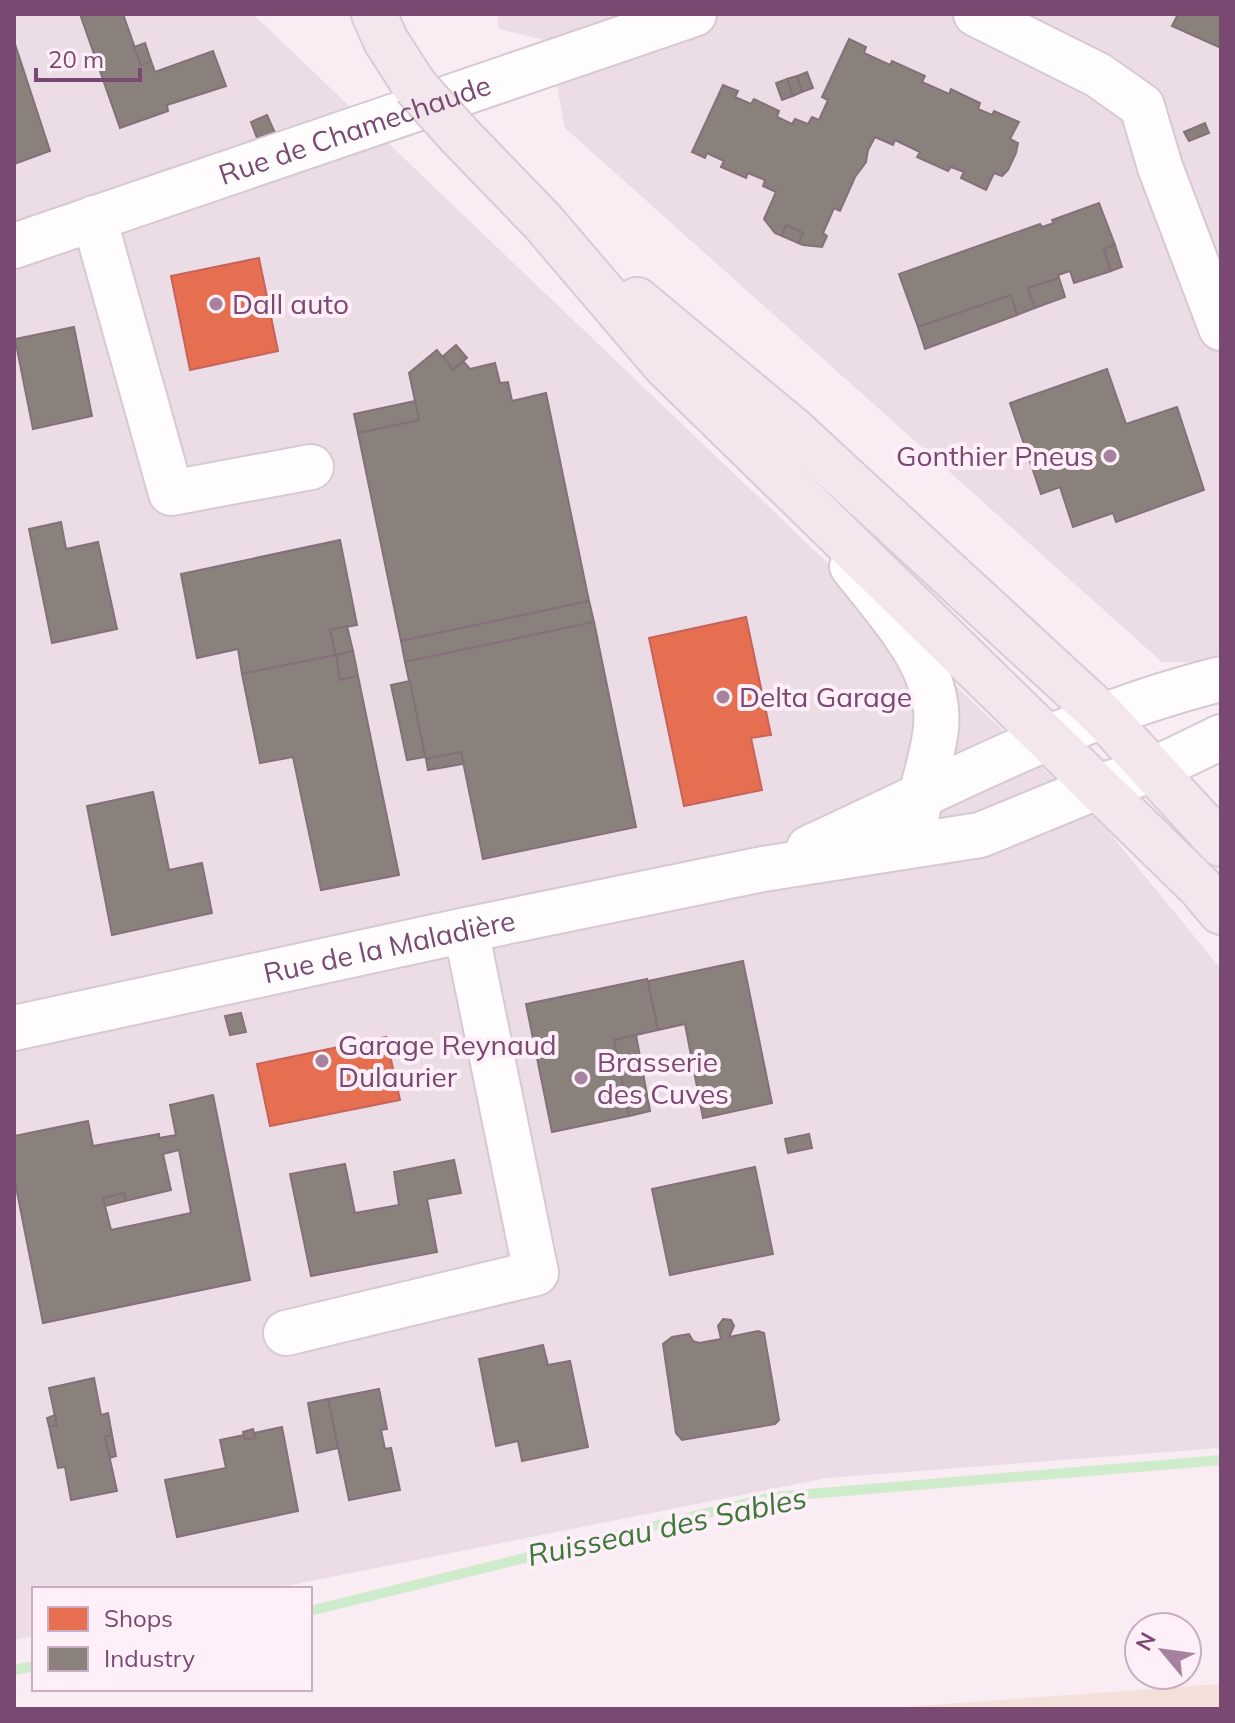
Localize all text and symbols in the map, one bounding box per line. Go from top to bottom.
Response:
scale bar [36,32,140,82]
text: 20 m [48,44,104,74]
street label: Rue de Chamechaude [214,67,495,192]
place label: Dall auto [232,286,349,321]
marker: Dall auto [207,295,225,313]
place label: Gonthier Pneus [896,438,1094,473]
marker: Gonthier Pneus [1101,447,1119,465]
place label: Delta Garage [739,679,912,714]
marker: Delta Garage [714,688,732,706]
street label: Rue de la Maladière [260,902,518,990]
place label: Garage Reynaud Dulaurier [338,1027,557,1094]
place label: Brasserie des Cuves [597,1044,729,1111]
marker: Garage Reynaud Dulaurier [313,1052,331,1070]
marker: Brasserie des Cuves [572,1069,590,1087]
water label: Ruisseau des Sables [524,1478,810,1574]
legend [32,1587,312,1691]
text: Shops [104,1603,173,1633]
north arrow [1123,1611,1203,1691]
text: N [1129,1627,1162,1655]
text: Industry [104,1643,195,1673]

